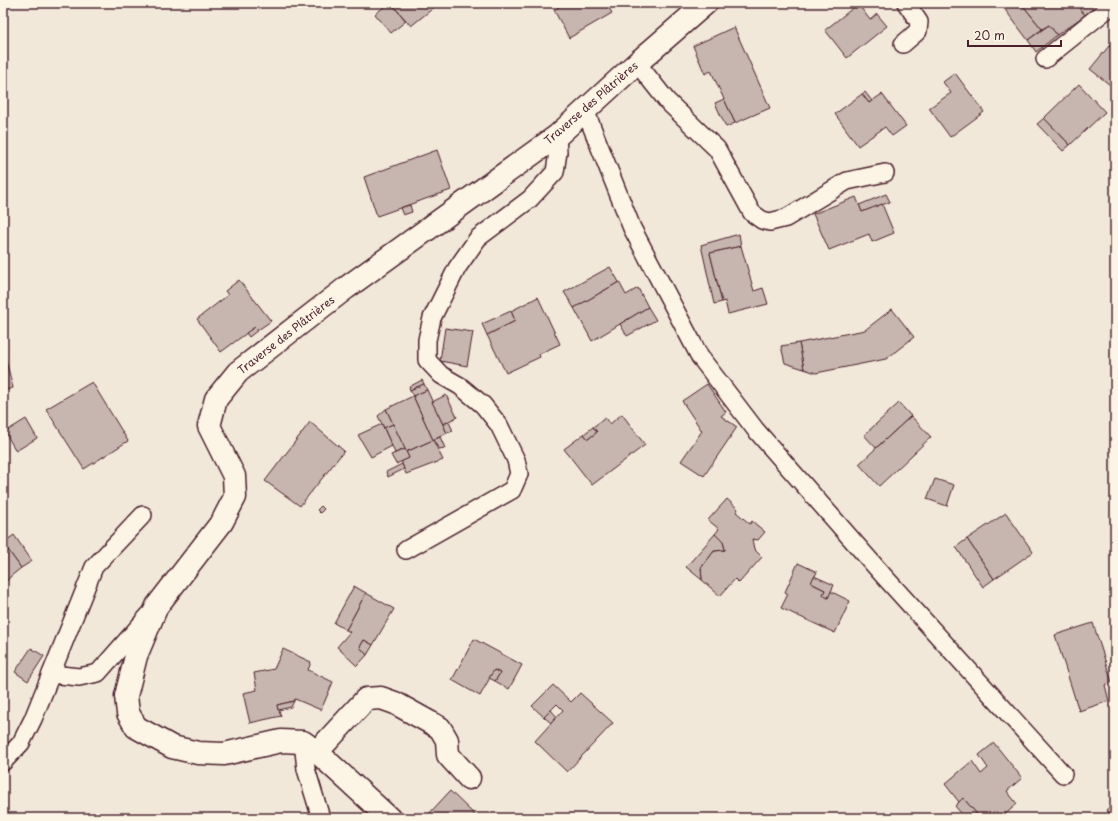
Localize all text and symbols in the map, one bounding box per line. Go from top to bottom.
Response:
scale bar [968,22,1061,48]
text: 20 m [974,26,1005,44]
street label: Traverse des Plâtrières [540,57,641,148]
street label: Traverse des Plâtrières [233,291,338,378]

